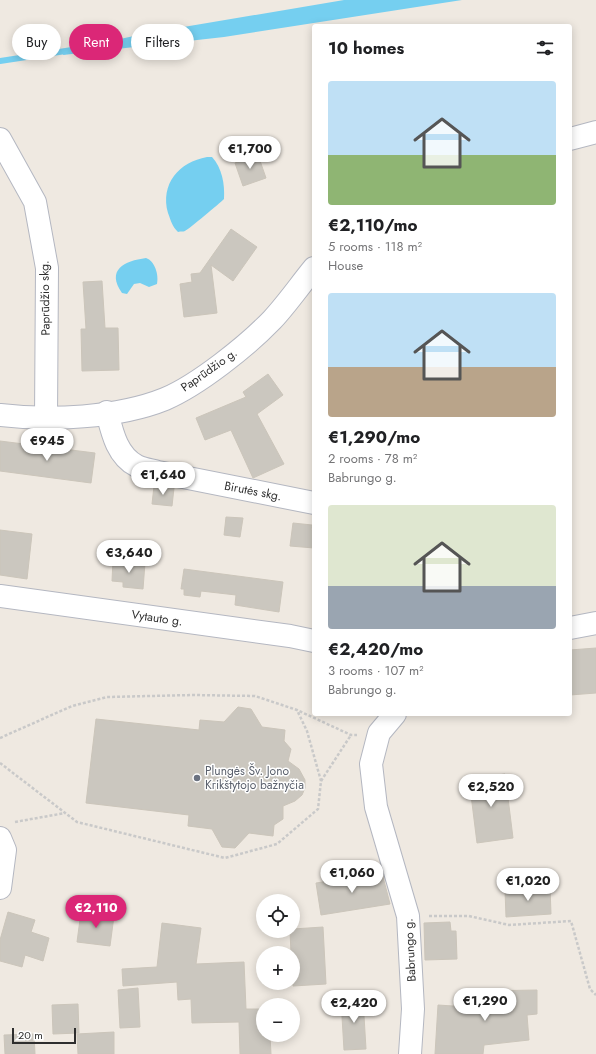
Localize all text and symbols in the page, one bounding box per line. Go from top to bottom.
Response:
chip: Buy [12,24,61,60]
chip: Rent [69,24,123,60]
chip: Filters [131,24,194,60]
text: 10 homes [328,36,404,60]
icon: filters [534,37,556,59]
icon: home [406,107,478,179]
pin: €1,700 [217,136,283,170]
text: €1,700 [228,139,272,158]
text: €2,110/mo [328,213,417,237]
text: 5 rooms · 118 m² [328,237,422,256]
text: House [328,256,363,275]
street label: Paprūdžio skg. [35,260,55,336]
icon: home [406,319,478,391]
street label: Paprūdžio g. [177,344,241,396]
text: €1,290/mo [328,425,420,449]
pin: €945 [23,428,71,462]
text: €945 [30,431,64,450]
text: 2 rooms · 78 m² [328,449,417,468]
pin: €1,640 [130,462,196,496]
text: €1,640 [140,465,186,484]
text: Babrungo g. [328,468,397,487]
street label: Birutės skg. [223,477,283,505]
icon: home [406,531,478,603]
pin: €3,640 [96,540,162,574]
text: €3,640 [106,543,152,562]
street label: Vytauto g. [130,605,184,631]
text: €2,420/mo [328,637,423,661]
text: 3 rooms · 107 m² [328,661,424,680]
text: Babrungo g. [328,680,397,699]
place label: Plungės Šv. Jono Krikštytojo bažnyčia [205,762,304,794]
marker: Plungės Šv. Jono Krikštytojo bažnyčia [192,773,202,783]
pin: €2,520 [458,774,524,808]
text: €2,520 [468,777,514,796]
pin: €1,060 [319,860,385,894]
text: €1,060 [329,863,375,882]
pin: €1,020 [495,868,561,902]
text: €1,020 [505,871,551,890]
map controls [256,894,300,1042]
button: locate [256,894,300,938]
pin: €2,110 [63,895,129,929]
text: €2,110 [74,898,118,917]
street label: Babrungo g. [399,918,421,982]
button: + [256,946,300,990]
pin: €1,290 [452,988,518,1022]
pin: €2,420 [321,990,387,1024]
text: €1,290 [462,991,508,1010]
text: €2,420 [330,993,378,1012]
button: − [256,998,300,1042]
scale bar [12,1026,76,1045]
text: 20 m [18,1027,43,1043]

